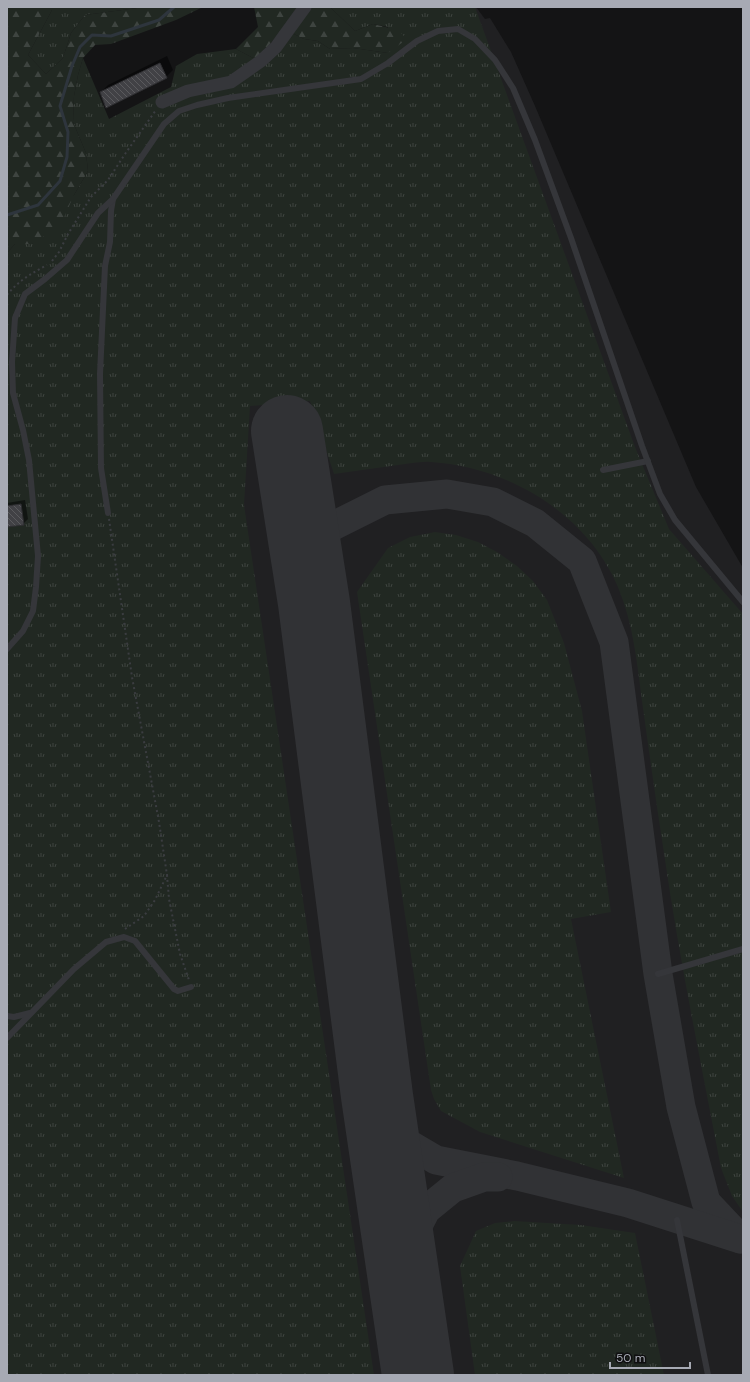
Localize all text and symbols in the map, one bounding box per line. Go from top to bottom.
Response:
scale bar [610,1344,690,1370]
text: 50 m [616,1350,645,1366]

